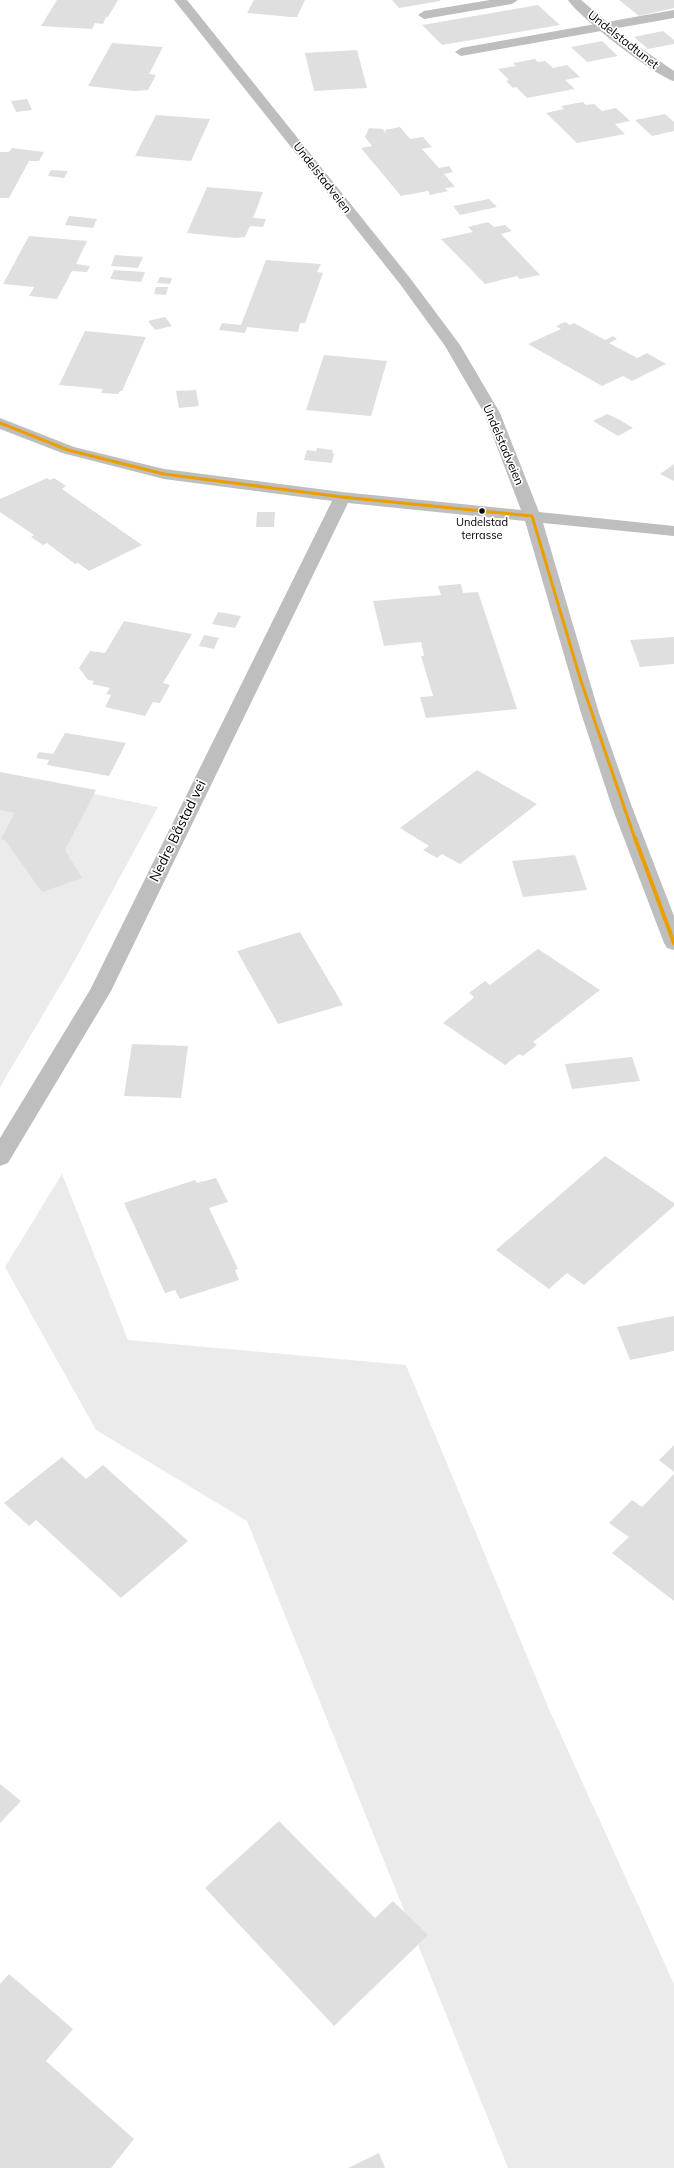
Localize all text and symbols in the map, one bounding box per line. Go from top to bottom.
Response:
street label: Undelstadtunet [585,8,661,72]
street label: Undelstadveien [290,140,354,216]
street label: Undelstadveien [480,403,526,487]
marker: Undelstad terrasse [477,506,487,516]
place label: Undelstad terrasse [456,516,508,542]
street label: Nedre Båstad vei [146,777,210,885]

